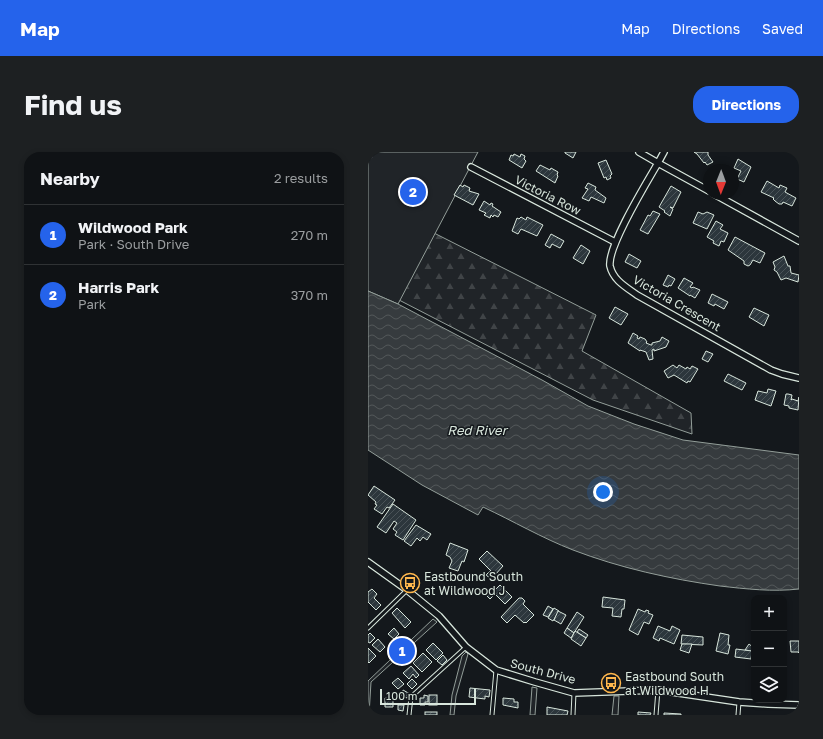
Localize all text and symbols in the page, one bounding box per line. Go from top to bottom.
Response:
text: Map [20,17,60,40]
text: Map [621,20,650,37]
text: Directions [672,20,740,37]
text: Saved [762,20,803,37]
button: Directions [693,86,799,123]
text: Find us [24,88,122,121]
north arrow [703,164,739,200]
text: Nearby [40,168,100,189]
text: 2 results [274,170,328,186]
street label: Victoria Row [512,172,584,218]
pin: 2 [400,177,426,207]
text: Wildwood Park [78,218,188,236]
text: 1 [50,227,56,243]
text: 270 m [291,227,328,243]
text: Park · South Drive [78,236,189,252]
street label: Victoria Crescent [630,272,724,334]
text: Harris Park [78,278,159,296]
text: 2 [49,287,57,303]
text: 370 m [291,287,328,303]
text: Park [78,296,106,312]
water label: Red River [447,422,509,438]
your location [593,482,613,502]
place label: Eastbound South at Wildwood J [424,569,523,598]
bus stop icon: Eastbound South at Wildwood J [399,572,421,594]
map controls [751,595,787,703]
button: + [751,595,787,631]
button: − [751,631,787,667]
pin: 1 [389,636,415,666]
street label: South Drive [509,655,577,687]
button: layers [751,667,787,703]
place label: Eastbound South at Wildwood H [625,669,724,698]
bus stop icon: Eastbound South at Wildwood H [600,672,622,694]
scale bar [380,687,476,706]
text: 100 m [386,689,417,702]

